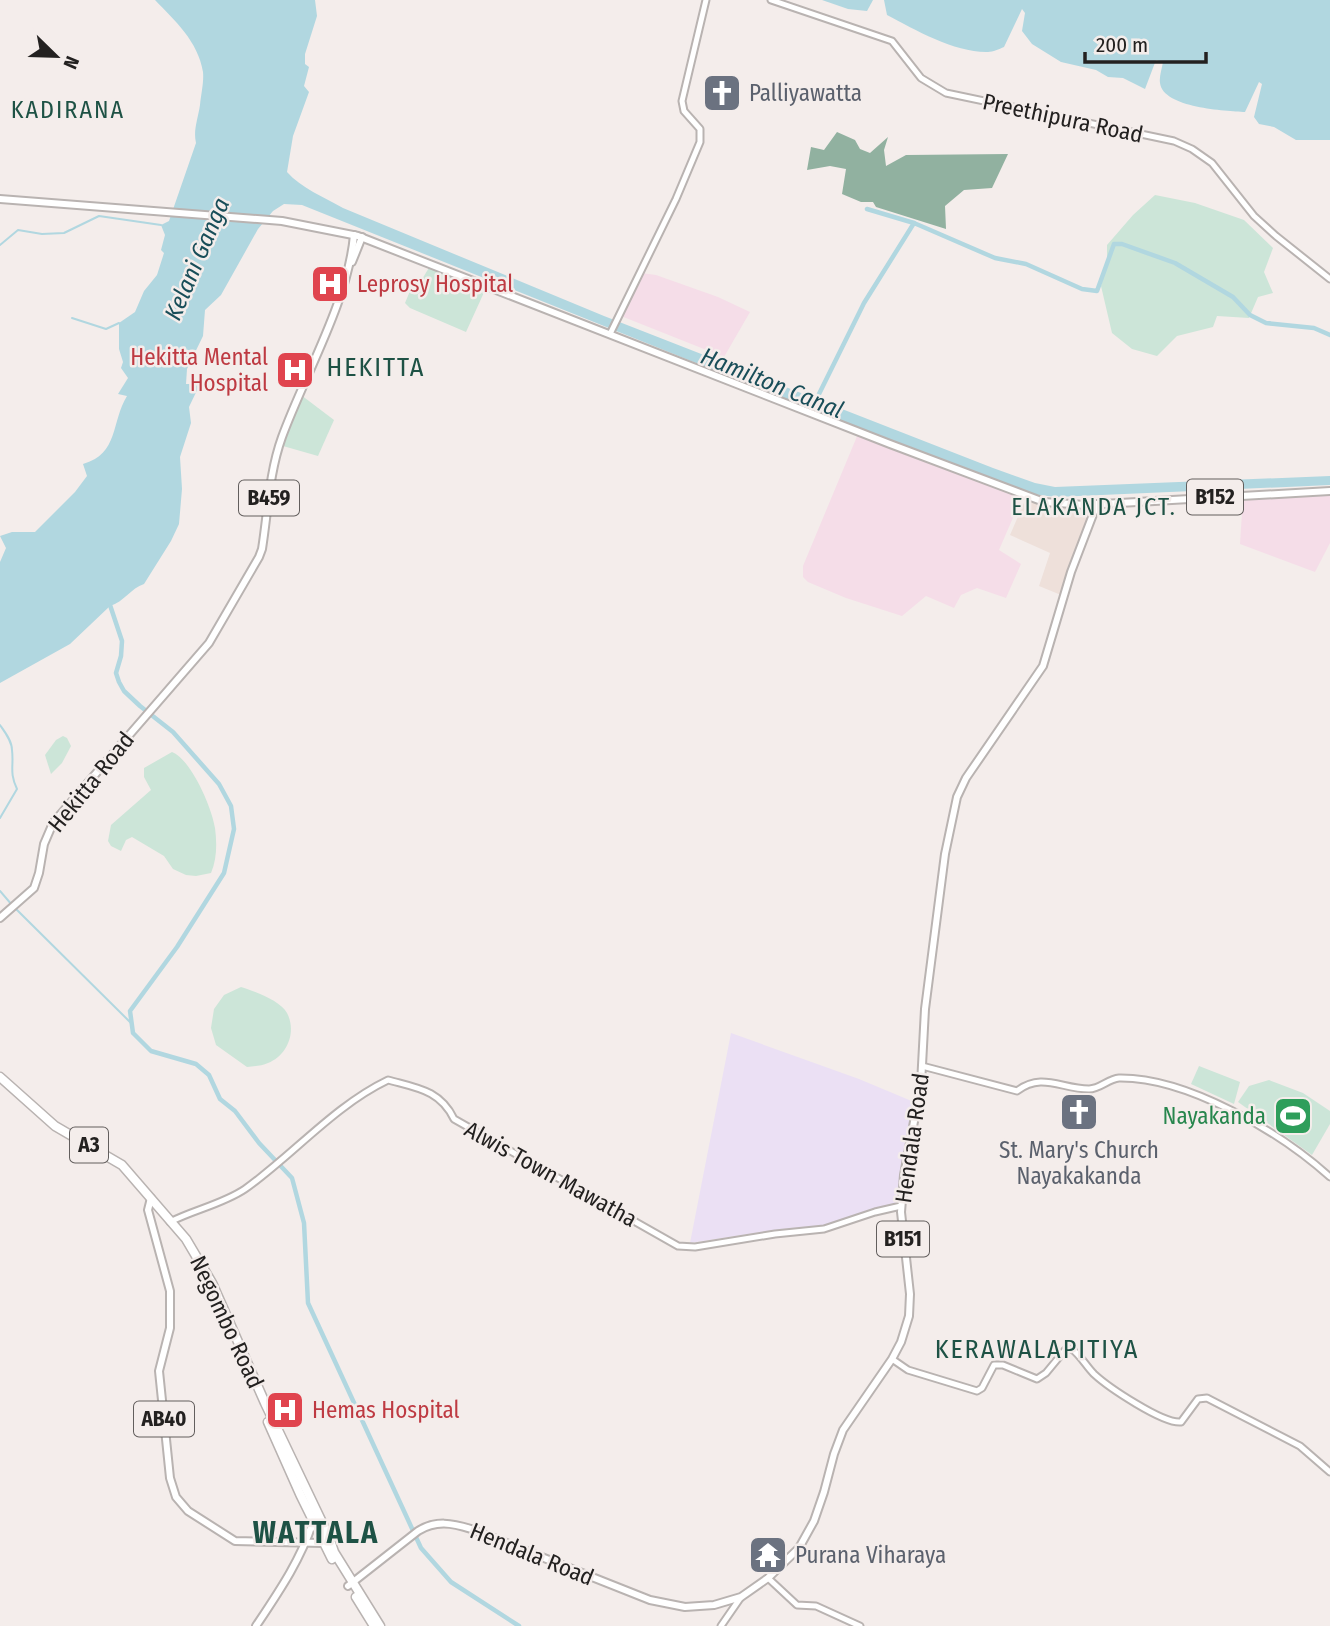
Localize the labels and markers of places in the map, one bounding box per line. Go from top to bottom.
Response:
church icon: Palliyawatta [701,72,743,114]
place label: Palliyawatta [749,79,862,107]
hospital icon: Leprosy Hospital [309,263,351,305]
place label: Leprosy Hospital [357,270,513,298]
place label: Hekitta Mental Hospital [130,343,268,397]
hospital icon: Hekitta Mental Hospital [274,349,316,391]
church icon: St. Mary's Church Nayakakanda [1058,1091,1100,1133]
sports icon: Nayakanda [1272,1095,1314,1137]
place label: Nayakanda [1163,1102,1266,1130]
place label: St. Mary's Church Nayakakanda [999,1136,1159,1190]
hospital icon: Hemas Hospital [264,1389,306,1431]
place label: Hemas Hospital [312,1396,460,1424]
temple icon: Purana Viharaya [747,1534,789,1576]
place label: Purana Viharaya [795,1541,946,1569]

